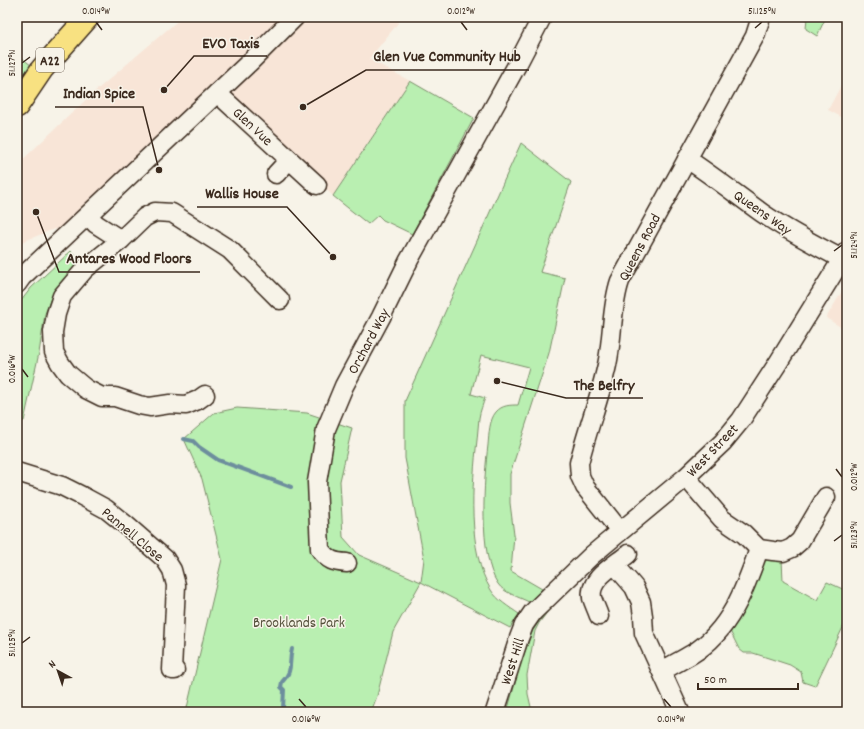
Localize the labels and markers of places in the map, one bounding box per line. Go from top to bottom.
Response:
callout: EVO Taxis [194,28,267,56]
callout: Glen Vue Community Hub [366,42,529,70]
callout: Indian Spice [55,79,143,107]
callout: Wallis House [197,179,287,207]
callout: Antares Wood Floors [59,244,200,272]
callout: The Belfry [566,370,643,398]

